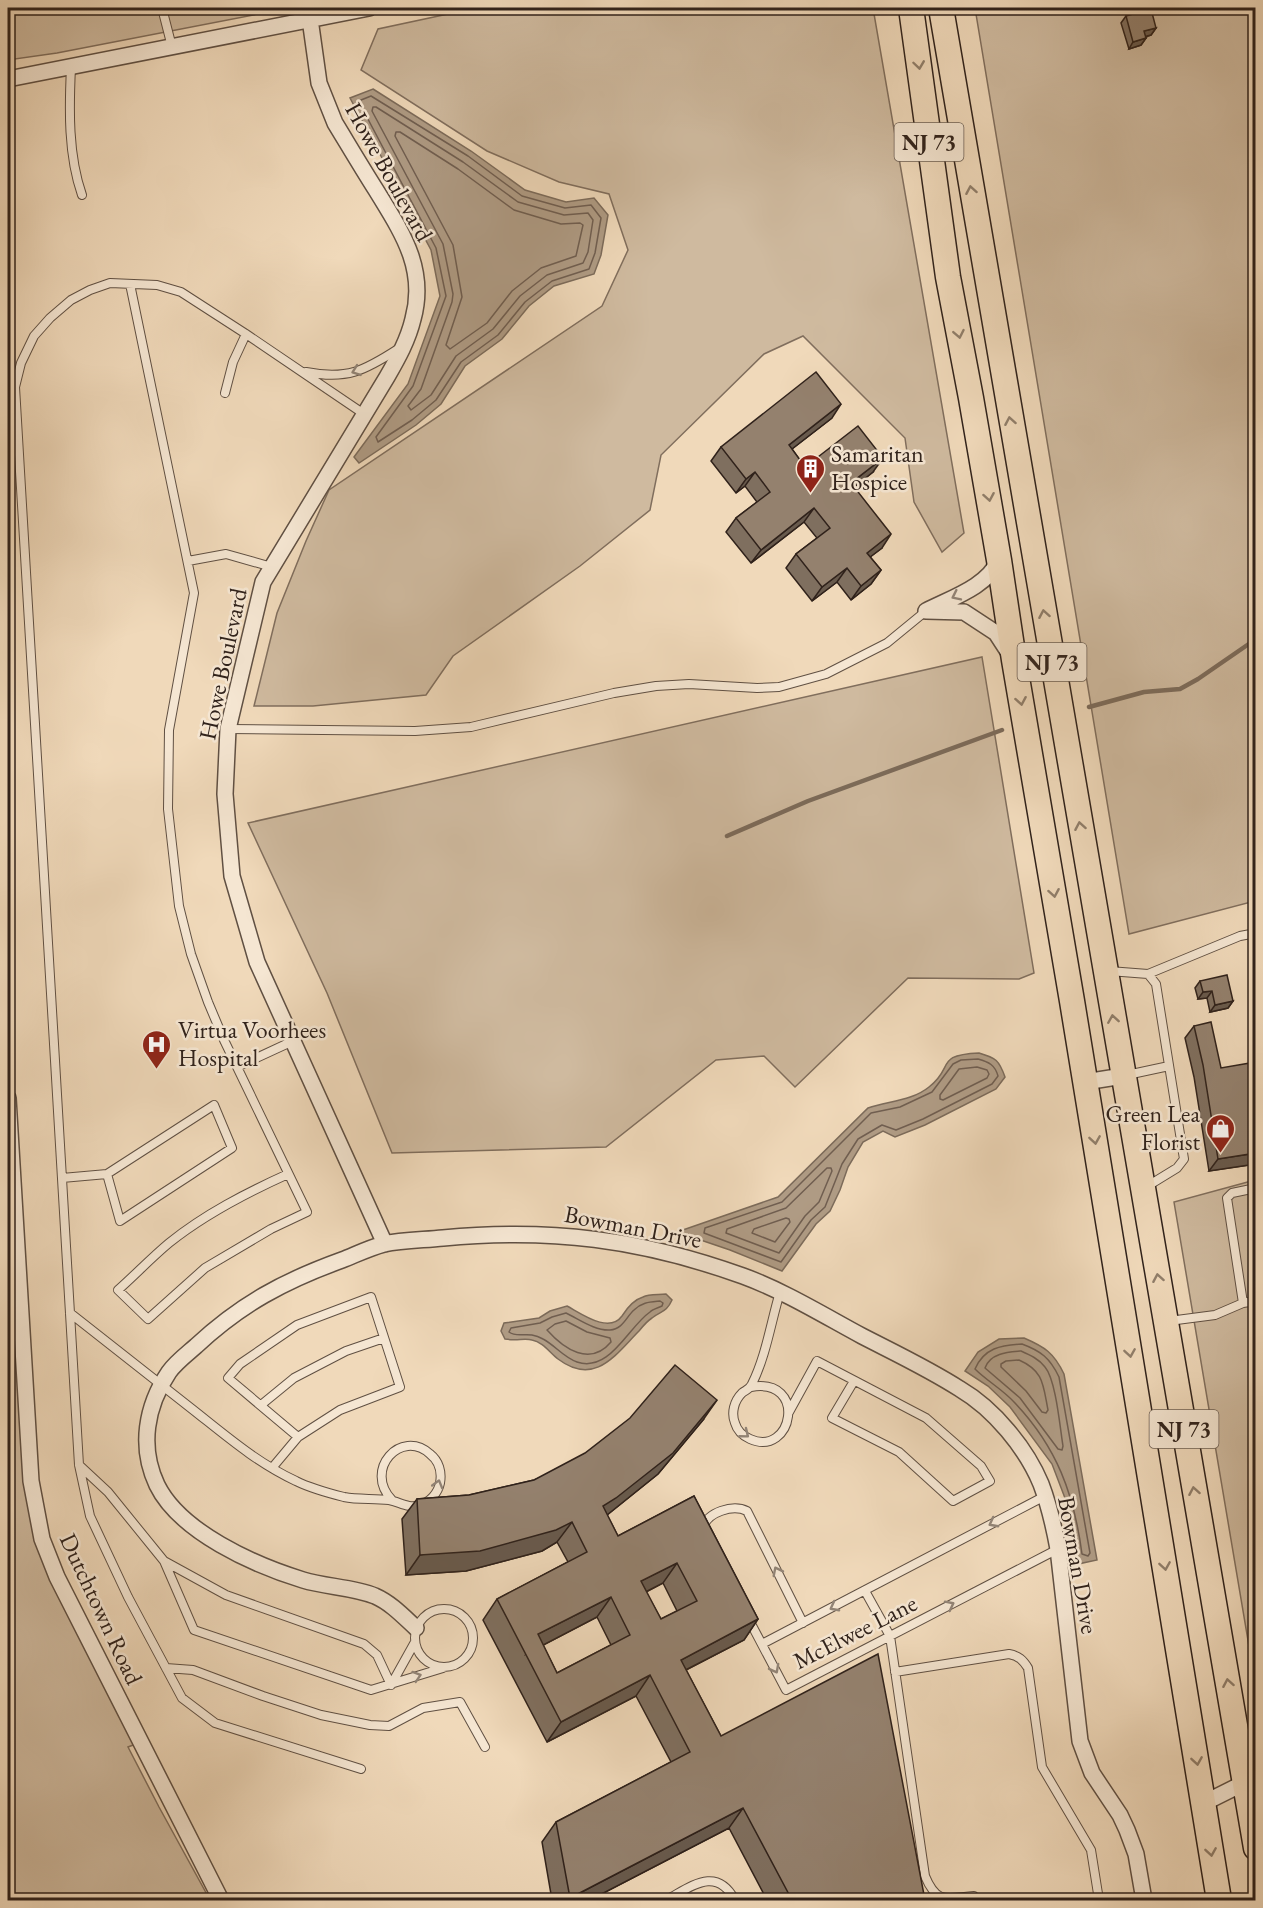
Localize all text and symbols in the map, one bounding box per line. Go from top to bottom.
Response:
one-way arrow [912,61,924,70]
street label: Howe Boulevard [338,97,441,248]
road number: NJ 73 [894,123,964,161]
one-way arrow [965,186,977,195]
one-way arrow [952,329,965,339]
one-way arrow [351,363,362,376]
one-way arrow [1005,417,1017,426]
place label: Samaritan Hospice [831,438,924,497]
building icon: Samaritan Hospice [794,452,826,494]
one-way arrow [982,492,994,501]
street label: Howe Boulevard [191,584,254,743]
one-way arrow [951,589,962,600]
one-way arrow [1038,609,1050,618]
road number: NJ 73 [1018,643,1086,681]
one-way arrow [1014,696,1026,705]
one-way arrow [1075,822,1087,831]
one-way arrow [1047,888,1060,898]
place label: Virtua Voorhees Hospital [178,1014,326,1073]
one-way arrow [1107,1014,1120,1024]
hospital icon: Virtua Voorhees Hospital [141,1028,173,1070]
place label: Green Lea Florist [1106,1098,1200,1157]
shop icon: Green Lea Florist [1205,1112,1237,1154]
one-way arrow [1088,1134,1101,1144]
street label: Bowman Drive [562,1198,704,1255]
one-way arrow [1152,1274,1164,1283]
one-way arrow [1123,1348,1135,1358]
road number: NJ 73 [1150,1410,1218,1448]
one-way arrow [738,1426,749,1437]
one-way arrow [431,1480,443,1490]
one-way arrow [1189,1487,1201,1496]
street label: Bowman Drive [1051,1494,1106,1636]
one-way arrow [989,1516,1000,1527]
street label: Dutchtown Road [53,1528,150,1690]
one-way arrow [1158,1561,1170,1571]
one-way arrow [773,1566,784,1577]
street label: McElwee Lane [788,1587,922,1676]
one-way arrow [830,1600,841,1611]
one-way arrow [944,1601,954,1612]
one-way arrow [768,1662,779,1673]
one-way arrow [411,1671,422,1684]
one-way arrow [1222,1679,1234,1688]
one-way arrow [1190,1756,1202,1765]
one-way arrow [1205,1847,1217,1856]

